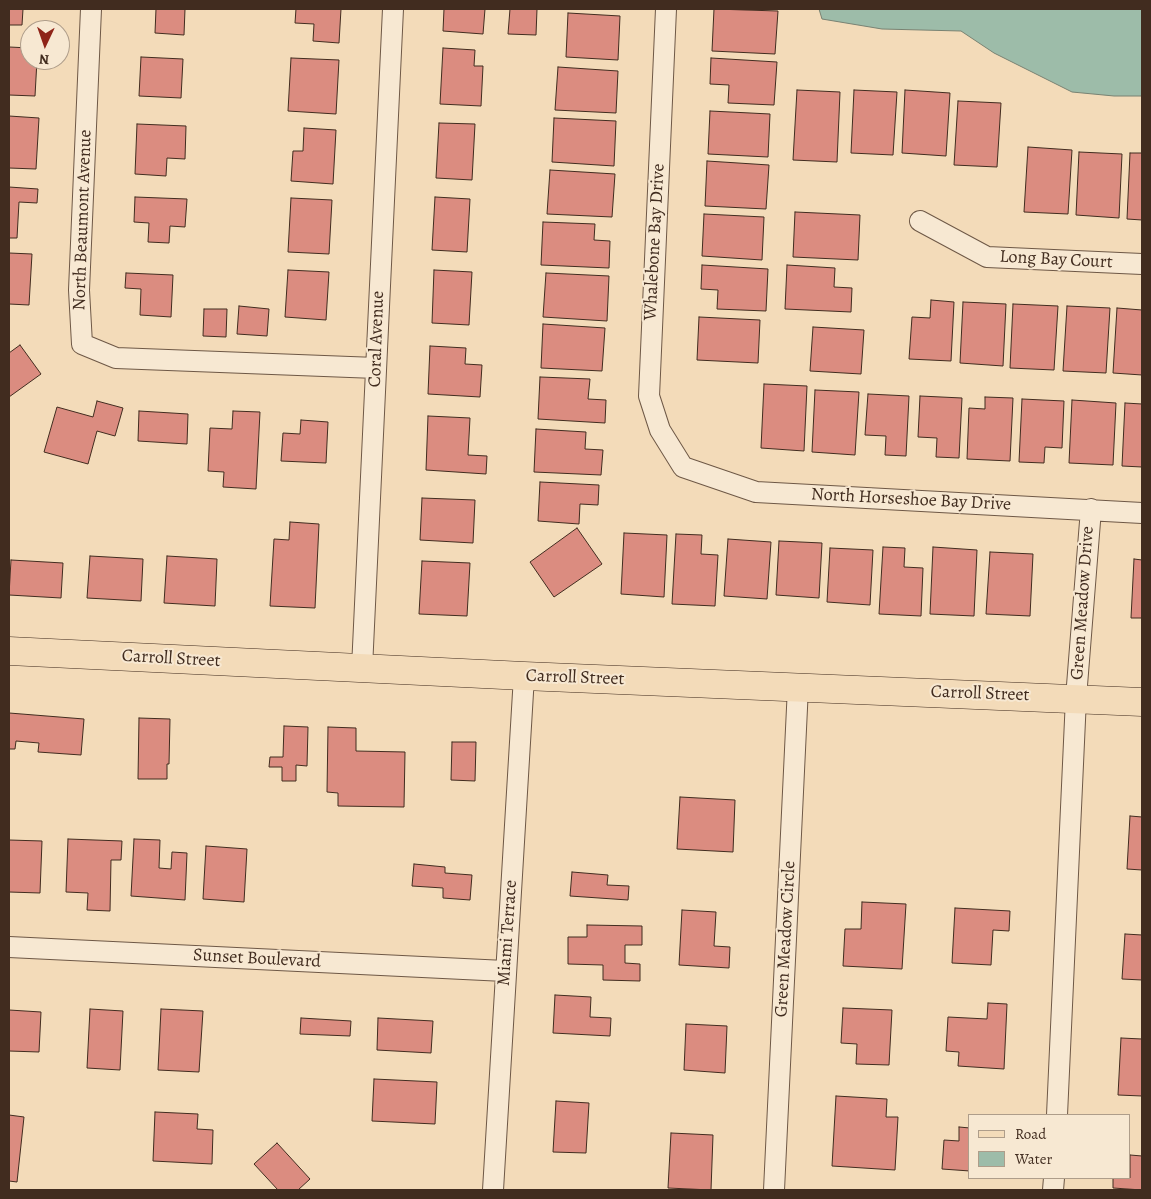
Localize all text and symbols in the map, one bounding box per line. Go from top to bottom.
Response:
north arrow [20,20,70,70]
text: N [39,50,50,69]
street label: North Beaumont Avenue [69,129,97,311]
street label: Whalebone Bay Drive [640,163,670,321]
street label: Long Bay Court [999,246,1113,274]
street label: Coral Avenue [365,290,389,388]
street label: North Horseshoe Bay Drive [810,484,1012,516]
street label: Green Meadow Drive [1067,525,1099,681]
street label: Carroll Street [121,646,221,672]
street label: Carroll Street [525,665,625,691]
street label: Carroll Street [930,681,1030,707]
street label: Green Meadow Circle [771,860,801,1018]
street label: Miami Terrace [494,879,522,987]
street label: Sunset Boulevard [192,945,322,973]
legend [968,1114,1131,1179]
text: Road [1015,1124,1046,1144]
text: Water [1015,1149,1052,1169]

